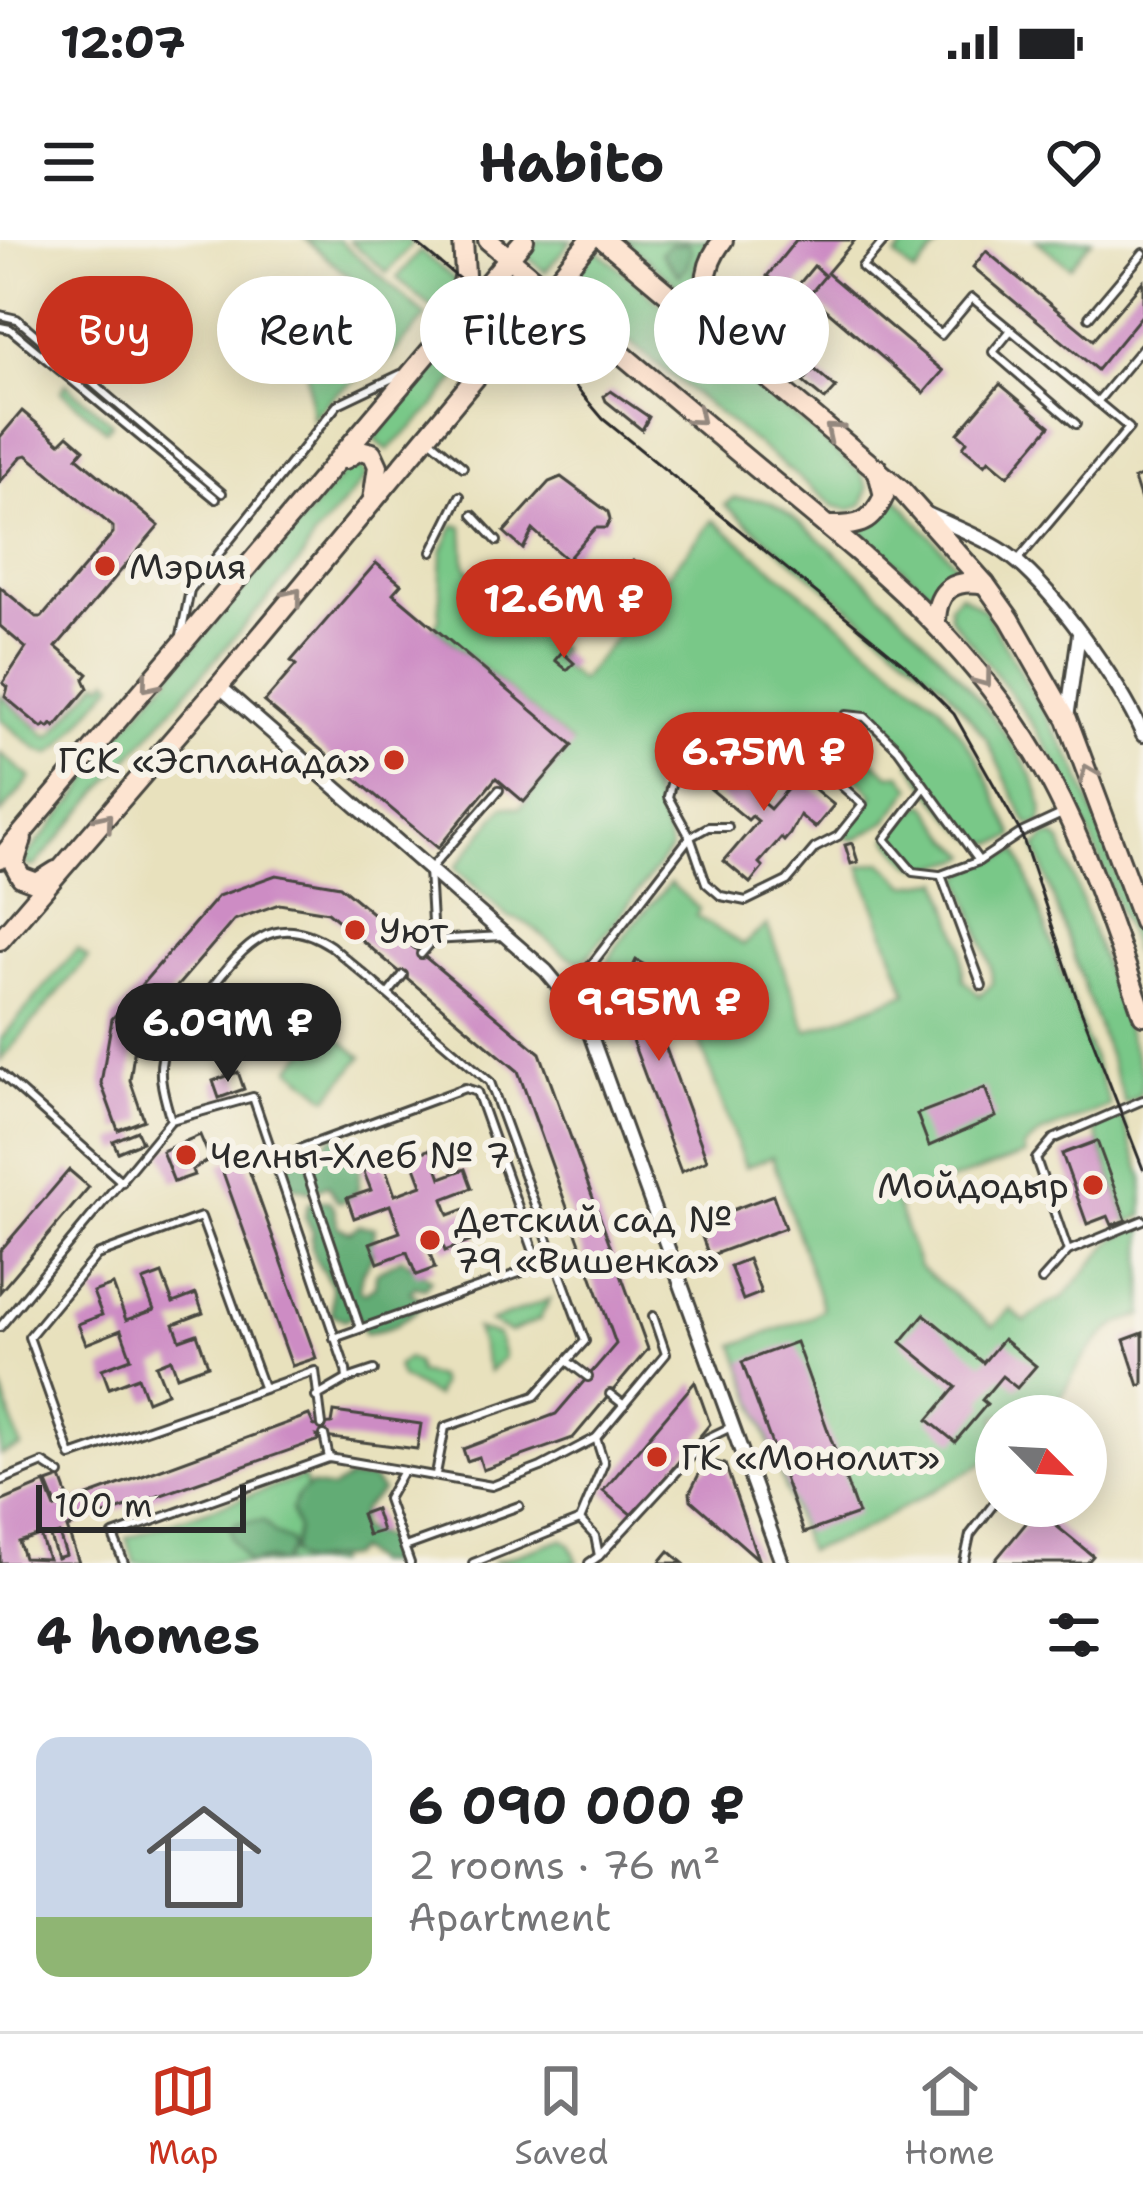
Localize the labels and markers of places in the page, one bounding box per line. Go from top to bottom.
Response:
place label: Мэрия [129,542,247,591]
marker: Мэрия [92,553,118,579]
pin: 12.6M ₽ [453,559,675,661]
pin: 6.75M ₽ [653,712,875,814]
place label: ГСК «Эспланада» [58,736,370,785]
marker: ГСК «Эспланада» [381,747,407,773]
place label: Уют [379,906,449,955]
marker: Уют [342,917,368,943]
pin: 9.95M ₽ [548,962,770,1064]
pin: 6.09M ₽ [117,983,339,1085]
place label: Челны-Хлеб № 7 [210,1131,510,1180]
marker: Челны-Хлеб № 7 [173,1142,199,1168]
place label: Мойдодыр [877,1161,1069,1210]
marker: Мойдодыр [1080,1172,1106,1198]
place label: Детский сад № 79 «Вишенка» [454,1195,732,1285]
marker: Детский сад № 79 «Вишенка» [417,1227,443,1253]
place label: ГК «Монолит» [681,1433,940,1482]
marker: ГК «Монолит» [644,1444,670,1470]

